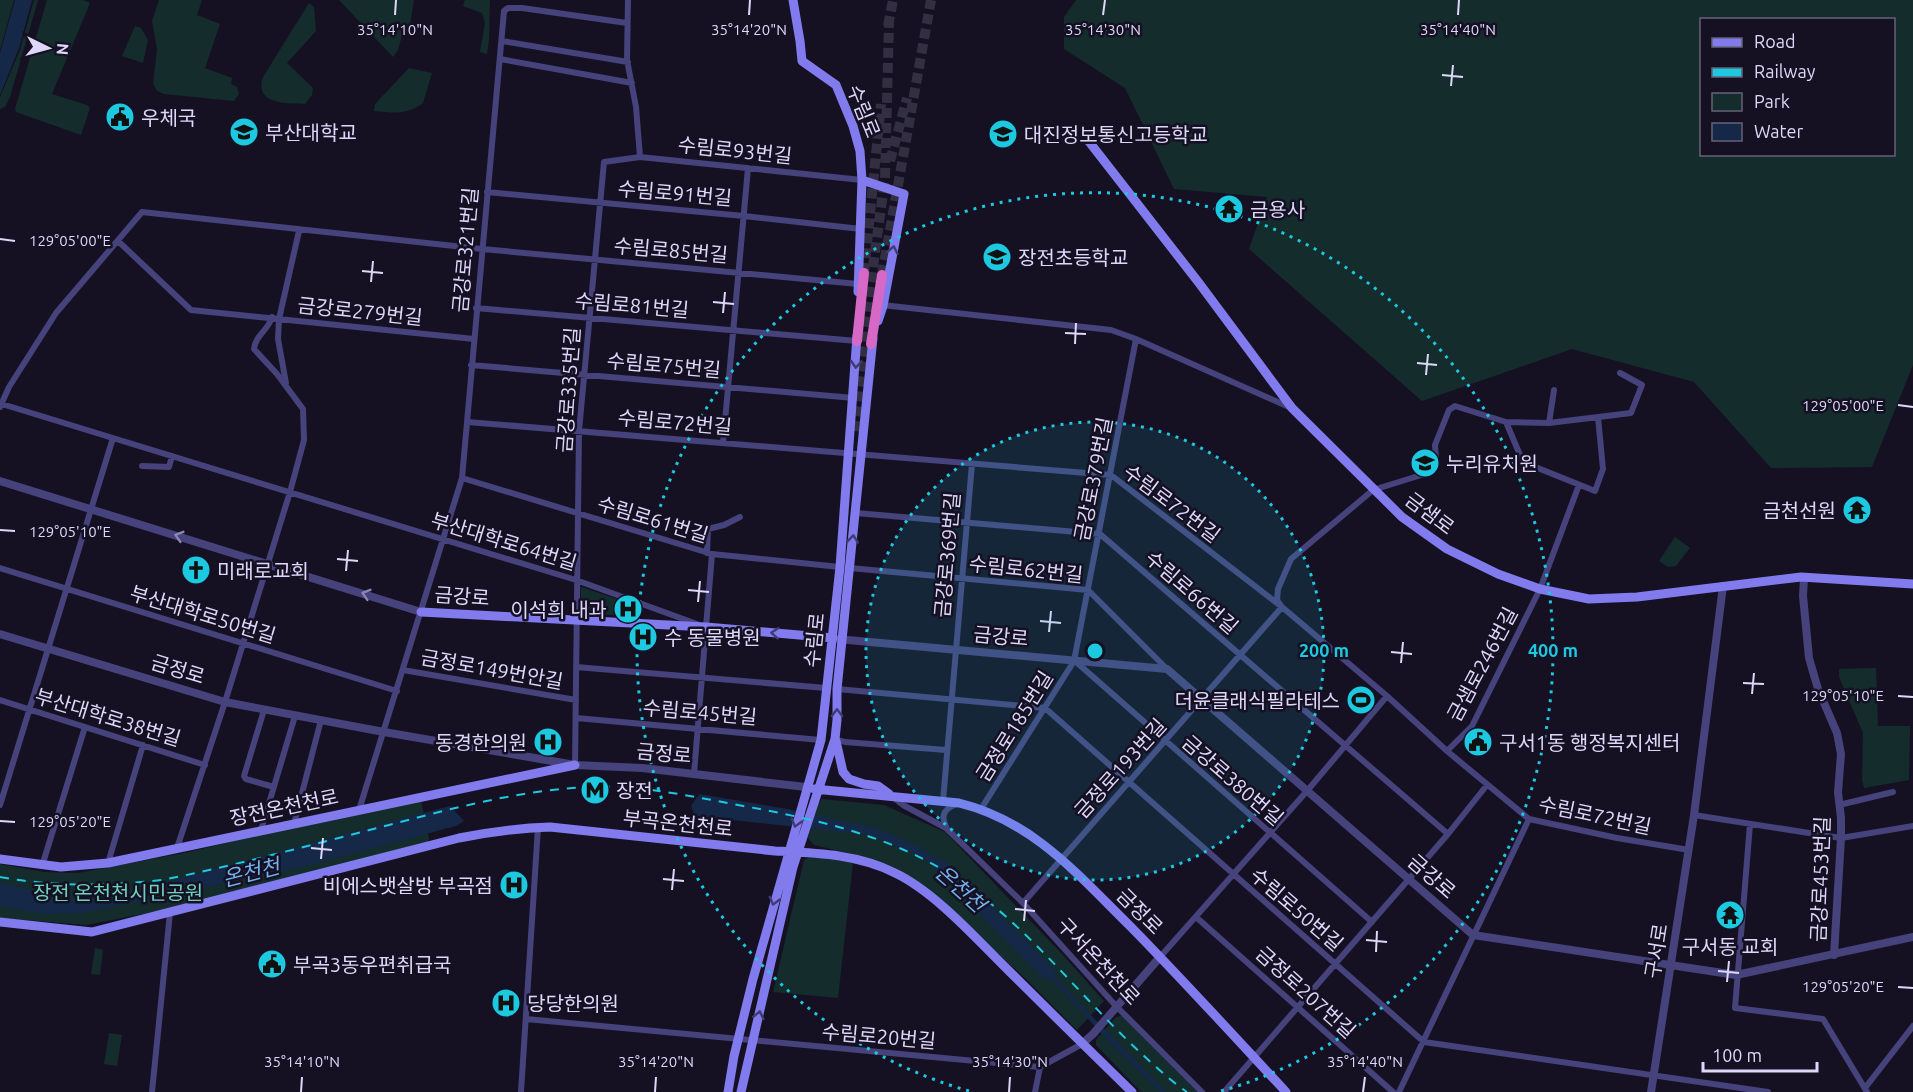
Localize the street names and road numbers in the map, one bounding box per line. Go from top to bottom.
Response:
street label: 수림로 [843,81,885,141]
street label: 수림로93번길 [677,133,793,167]
street label: 수림로91번길 [617,177,733,209]
street label: 금강로321번길 [448,186,482,314]
street label: 수림로85번길 [613,234,729,266]
street label: 수림로81번길 [574,289,690,321]
street label: 금강로279번길 [296,293,424,329]
street label: 금강로335번길 [552,326,584,454]
street label: 수림로75번길 [606,349,722,381]
street label: 수림로72번길 [617,406,733,438]
street label: 금강로379번길 [1070,415,1116,543]
street label: 수림로72번길 [1119,459,1225,547]
street label: 금샘로 [1401,487,1459,539]
street label: 수림로61번길 [595,491,711,547]
street label: 금강로369번길 [930,491,964,619]
street label: 부산대학로64번길 [428,508,580,574]
street label: 수림로66번길 [1141,546,1243,638]
street label: 수림로62번길 [968,552,1084,586]
street label: 부산대학로50번길 [127,581,279,647]
street label: 금강로 [434,583,490,609]
street label: 금샘로246번길 [1442,603,1522,725]
street label: 수림로 [800,611,828,669]
street label: 금강로 [973,622,1029,650]
street label: 금정로149번안길 [419,645,565,693]
street label: 금정로 [148,650,208,688]
street label: 금정로185번길 [971,667,1057,785]
street label: 부산대학로38번길 [32,684,184,750]
street label: 수림로45번길 [642,696,758,728]
street label: 금정로193번길 [1069,714,1171,822]
street label: 금강로380번길 [1178,730,1288,830]
street label: 금정로 [636,739,692,767]
street label: 장전온천천로 [228,784,340,830]
street label: 수림로72번길 [1537,792,1653,838]
street label: 부곡온천천로 [622,806,734,840]
street label: 금강로453번길 [1806,816,1834,942]
street label: 금강로 [1404,849,1460,903]
street label: 수림로50번길 [1246,863,1348,955]
street label: 금정로 [1112,883,1168,939]
street label: 구서온천천로 [1053,913,1145,1009]
street label: 구서로 [1640,922,1672,980]
street label: 금정로207번길 [1252,941,1360,1043]
street label: 수림로20번길 [821,1020,937,1052]

